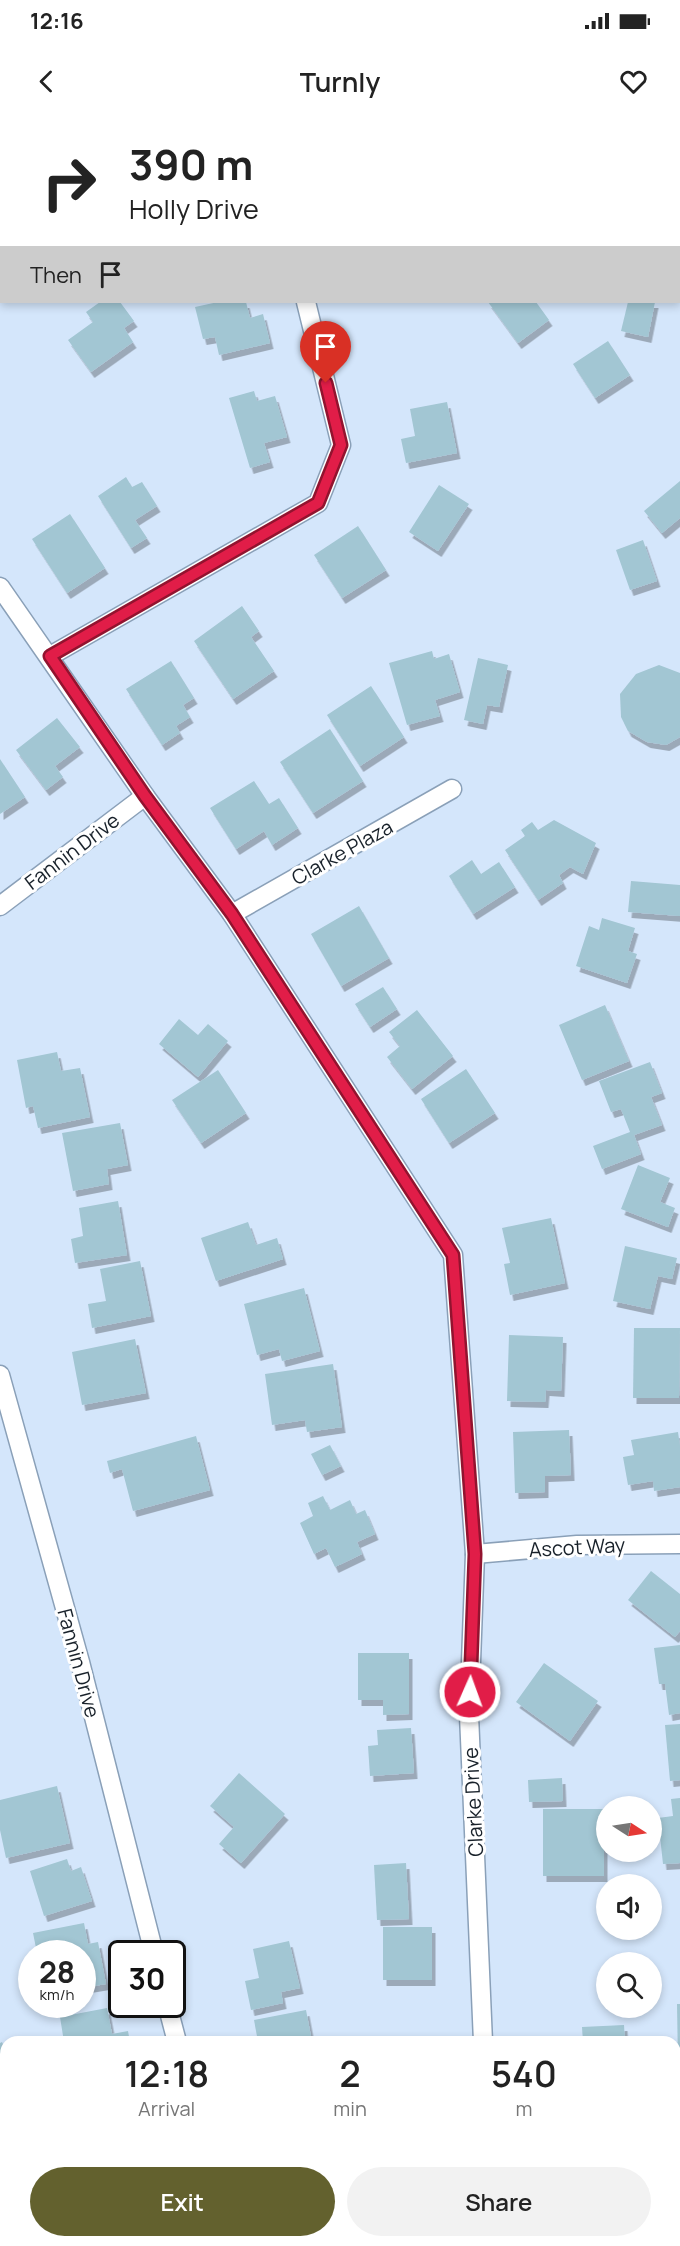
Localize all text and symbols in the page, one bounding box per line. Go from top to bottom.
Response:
text: 12:16 [30,6,84,36]
text: Turnly [300,63,380,100]
icon: back [30,65,63,98]
icon: heart [617,65,650,98]
text: 390 m [129,135,253,193]
icon: right [30,144,108,222]
text: Holly Drive [129,190,259,227]
icon: arrive [94,258,127,291]
text: Then [30,260,82,290]
pin [300,321,351,383]
icon: arrive [309,330,342,363]
street label: Fannin Drive [19,807,125,895]
street label: Clarke Plaza [287,813,397,891]
street label: Ascot Way [528,1531,626,1563]
street label: Fannin Drive [51,1605,107,1721]
position arrow [438,1660,502,1724]
street label: Clarke Drive [457,1747,489,1857]
north arrow [596,1796,662,1862]
map controls [596,1796,662,2018]
button: sound [596,1874,662,1940]
speed limit sign: 30 [108,1940,186,2018]
text: 28 [39,1951,75,1992]
button: search [596,1952,662,2018]
text: km/h [40,1984,74,2005]
text: 12:18 [124,2049,209,2098]
text: 2 [340,2049,361,2098]
text: 540 [491,2049,557,2098]
text: Arrival [138,2095,195,2122]
text: min [333,2095,367,2122]
text: m [515,2095,532,2122]
button: Exit [30,2167,335,2236]
button: Share [347,2167,651,2236]

